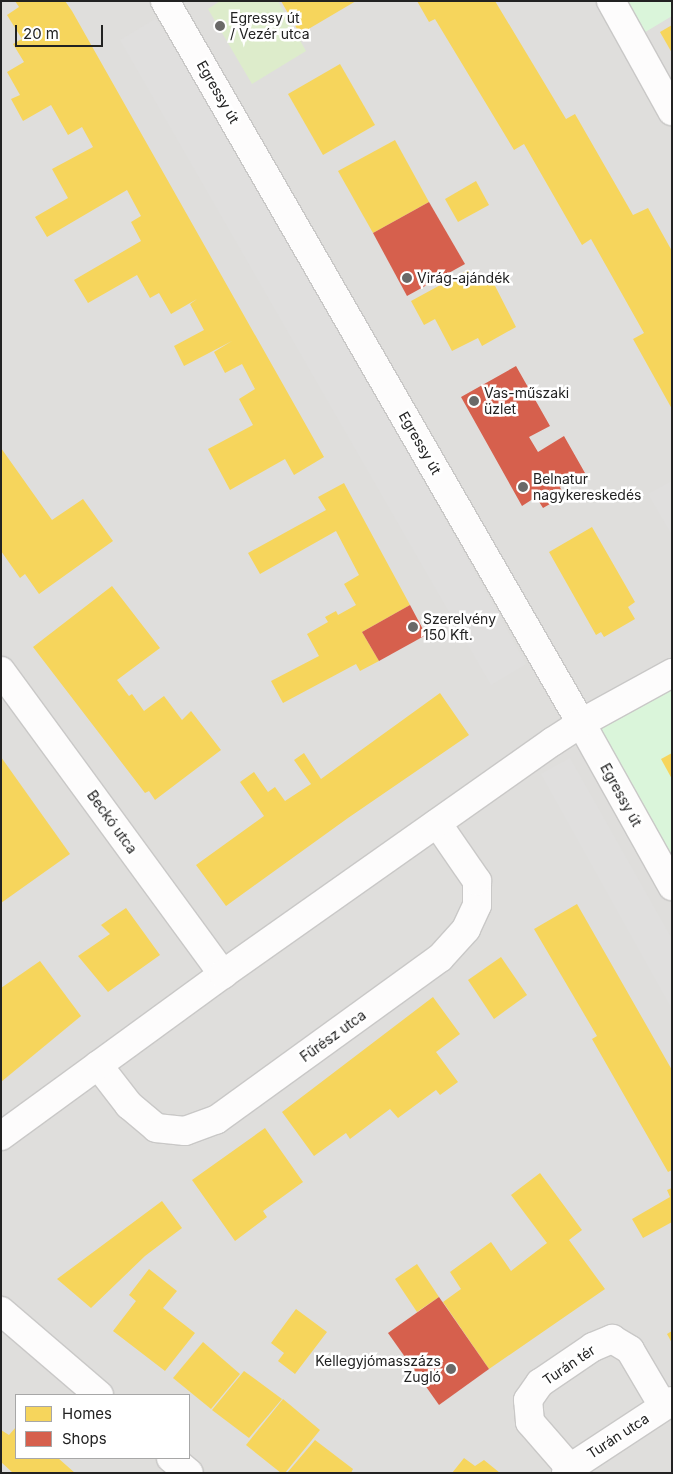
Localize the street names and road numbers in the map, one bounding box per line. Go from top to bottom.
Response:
street label: Egressy út [193,58,243,126]
street label: Egressy út [395,409,445,477]
street label: Egressy út [597,760,645,830]
street label: Beckó utca [84,787,140,857]
street label: Fűrész utca [297,1007,369,1065]
street label: Turán tér [540,1341,598,1389]
street label: Turán utca [584,1410,652,1462]

